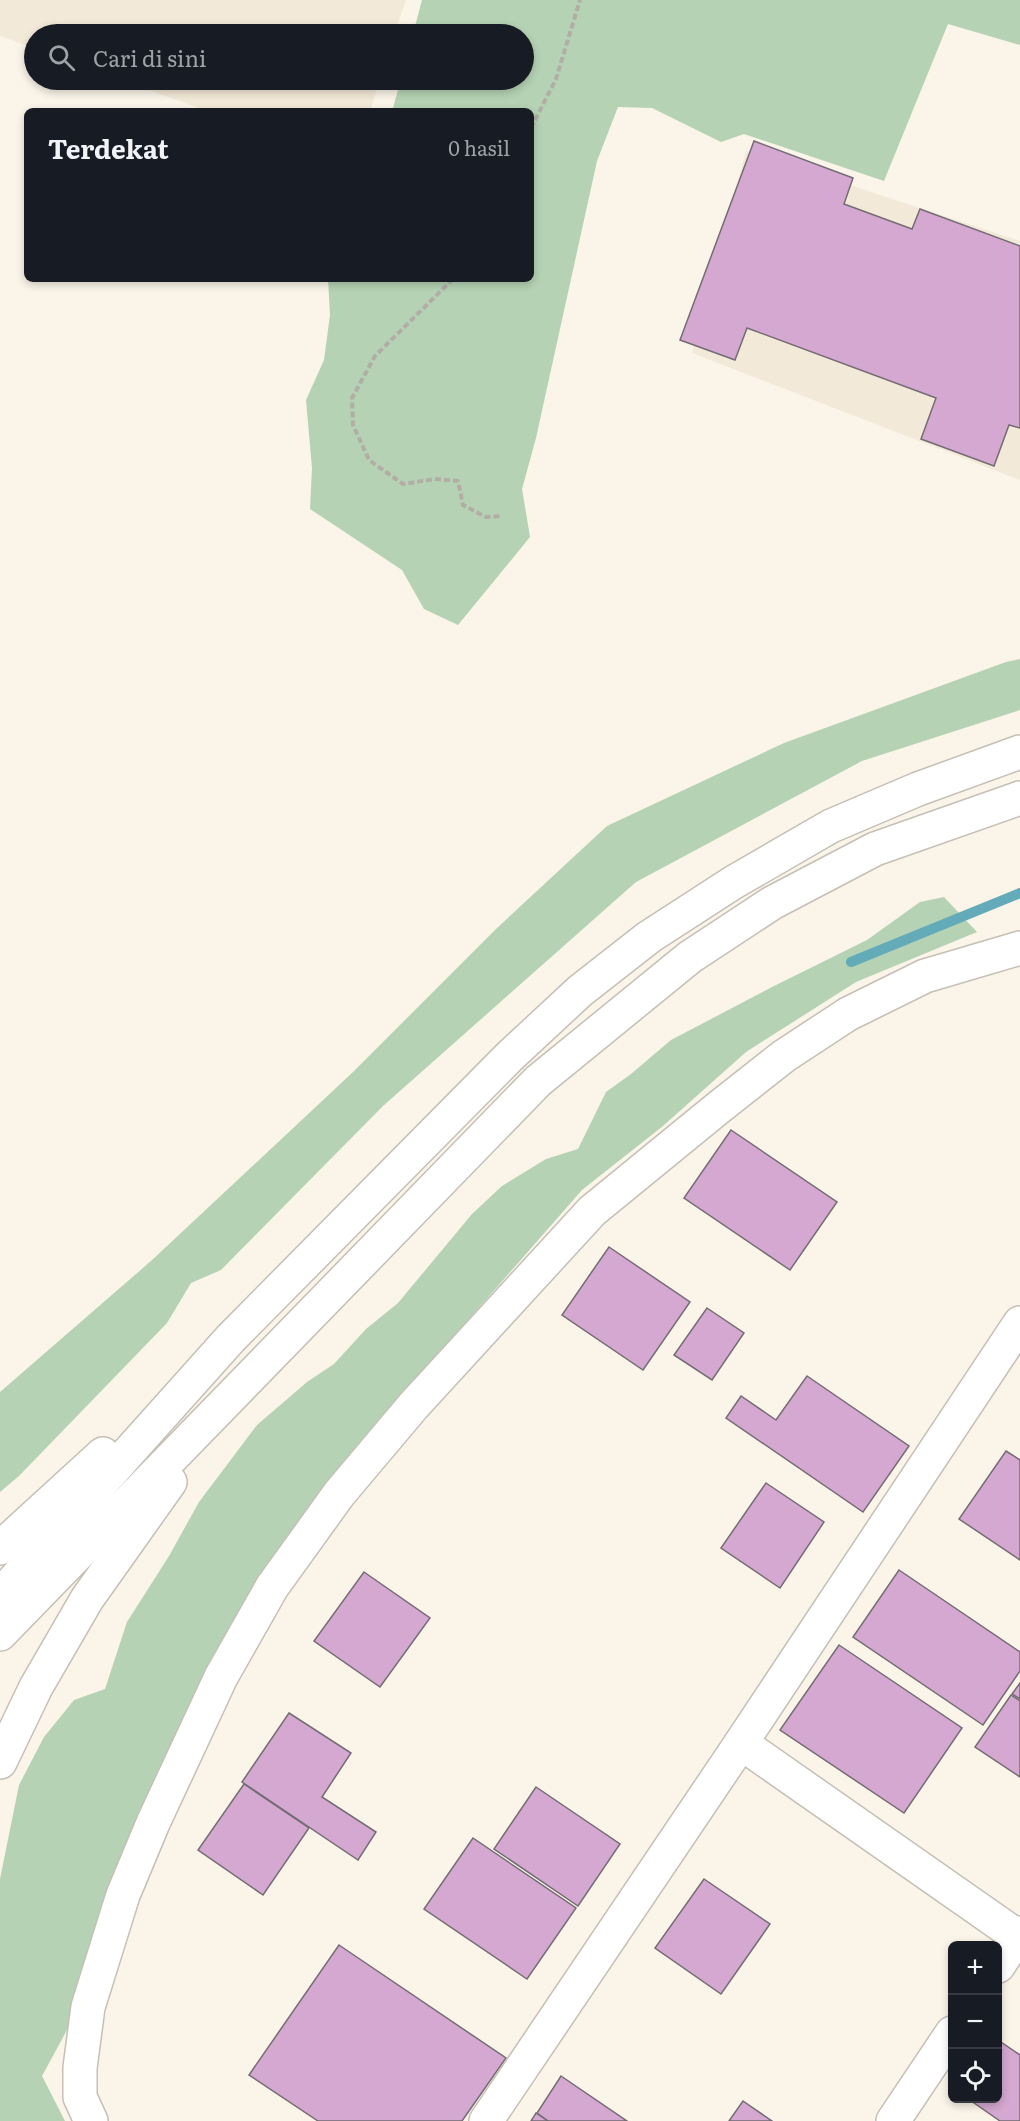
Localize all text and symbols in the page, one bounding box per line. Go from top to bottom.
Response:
search box [24,24,534,90]
icon: search [45,41,78,74]
text: Cari di sini [93,41,206,74]
text: Terdekat [48,128,169,167]
text: 0 hasil [448,132,510,162]
map controls [948,1941,1002,2103]
button: + [948,1941,1002,1995]
button: − [948,1995,1002,2049]
button: locate [948,2049,1002,2103]

